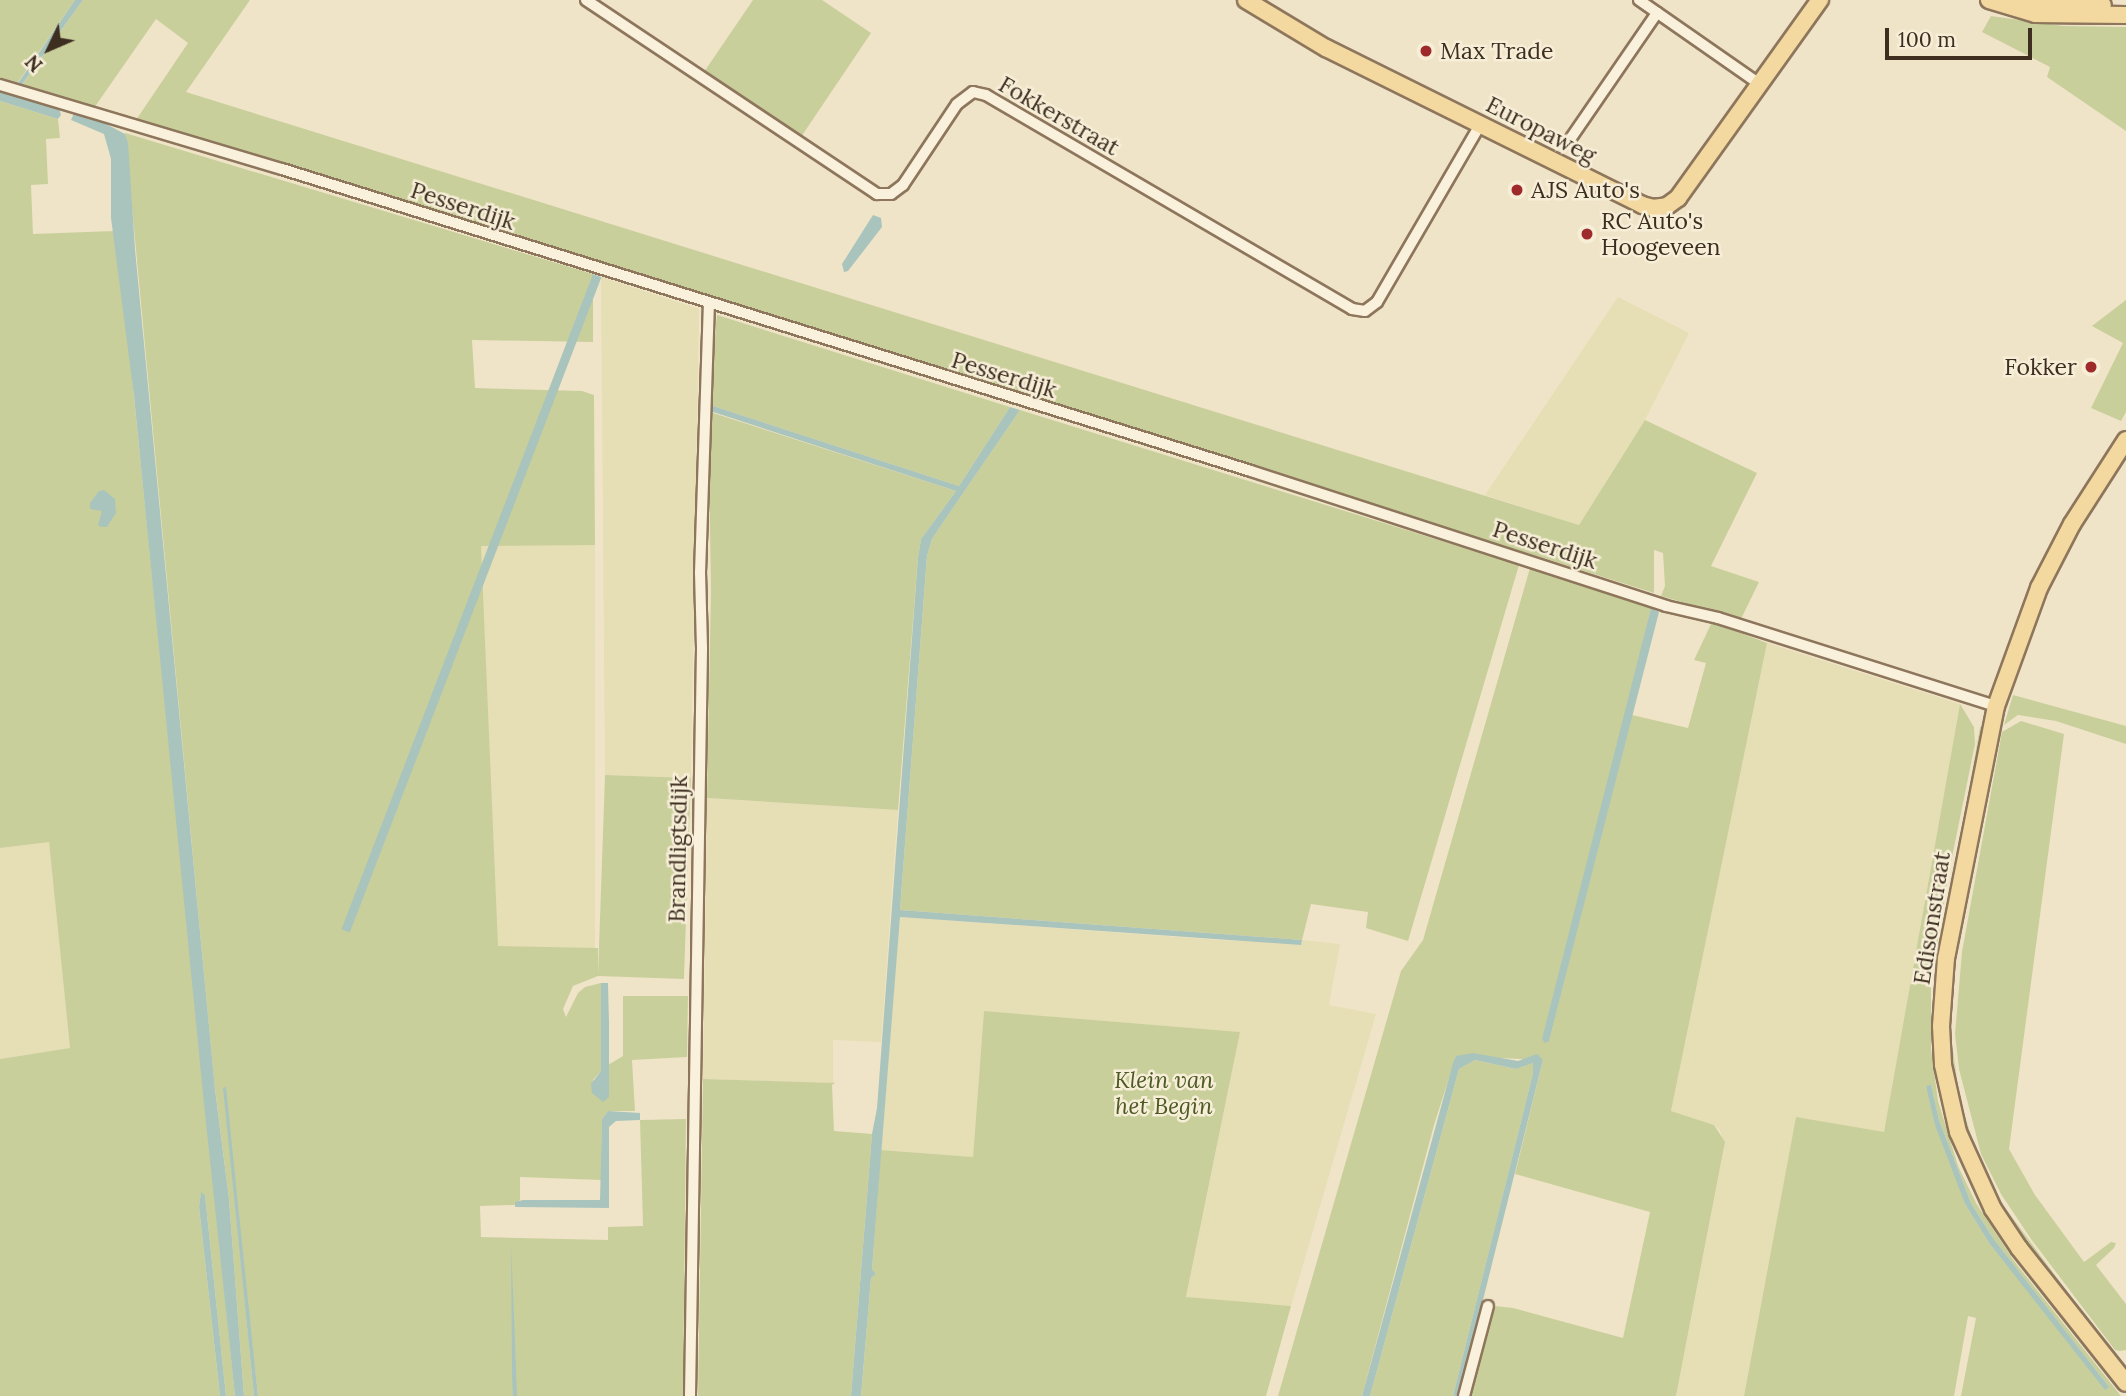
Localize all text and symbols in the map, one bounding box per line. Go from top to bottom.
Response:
north arrow [14,14,84,84]
scale bar [1888,14,2035,58]
text: 100 m [1898,26,1956,53]
place label: Max Trade [1440,37,1553,65]
marker: Max Trade [1418,43,1434,59]
text: N [20,50,48,77]
street label: Fokkerstraat [994,70,1124,162]
street label: Europaweg [1481,91,1601,169]
street label: Pesserdijk [407,176,519,236]
place label: AJS Auto's [1531,176,1640,204]
marker: AJS Auto's [1509,182,1525,198]
place label: RC Auto's Hoogeveen [1601,207,1721,261]
marker: RC Auto's Hoogeveen [1579,226,1595,242]
street label: Pesserdijk [948,346,1060,404]
place label: Fokker [2004,353,2077,381]
marker: Fokker [2083,359,2099,375]
street label: Pesserdijk [1489,515,1601,575]
street label: Brandligtsdijk [663,775,693,923]
street label: Edisonstraat [1908,849,1956,987]
park label: Klein van het Begin [1114,1066,1214,1120]

